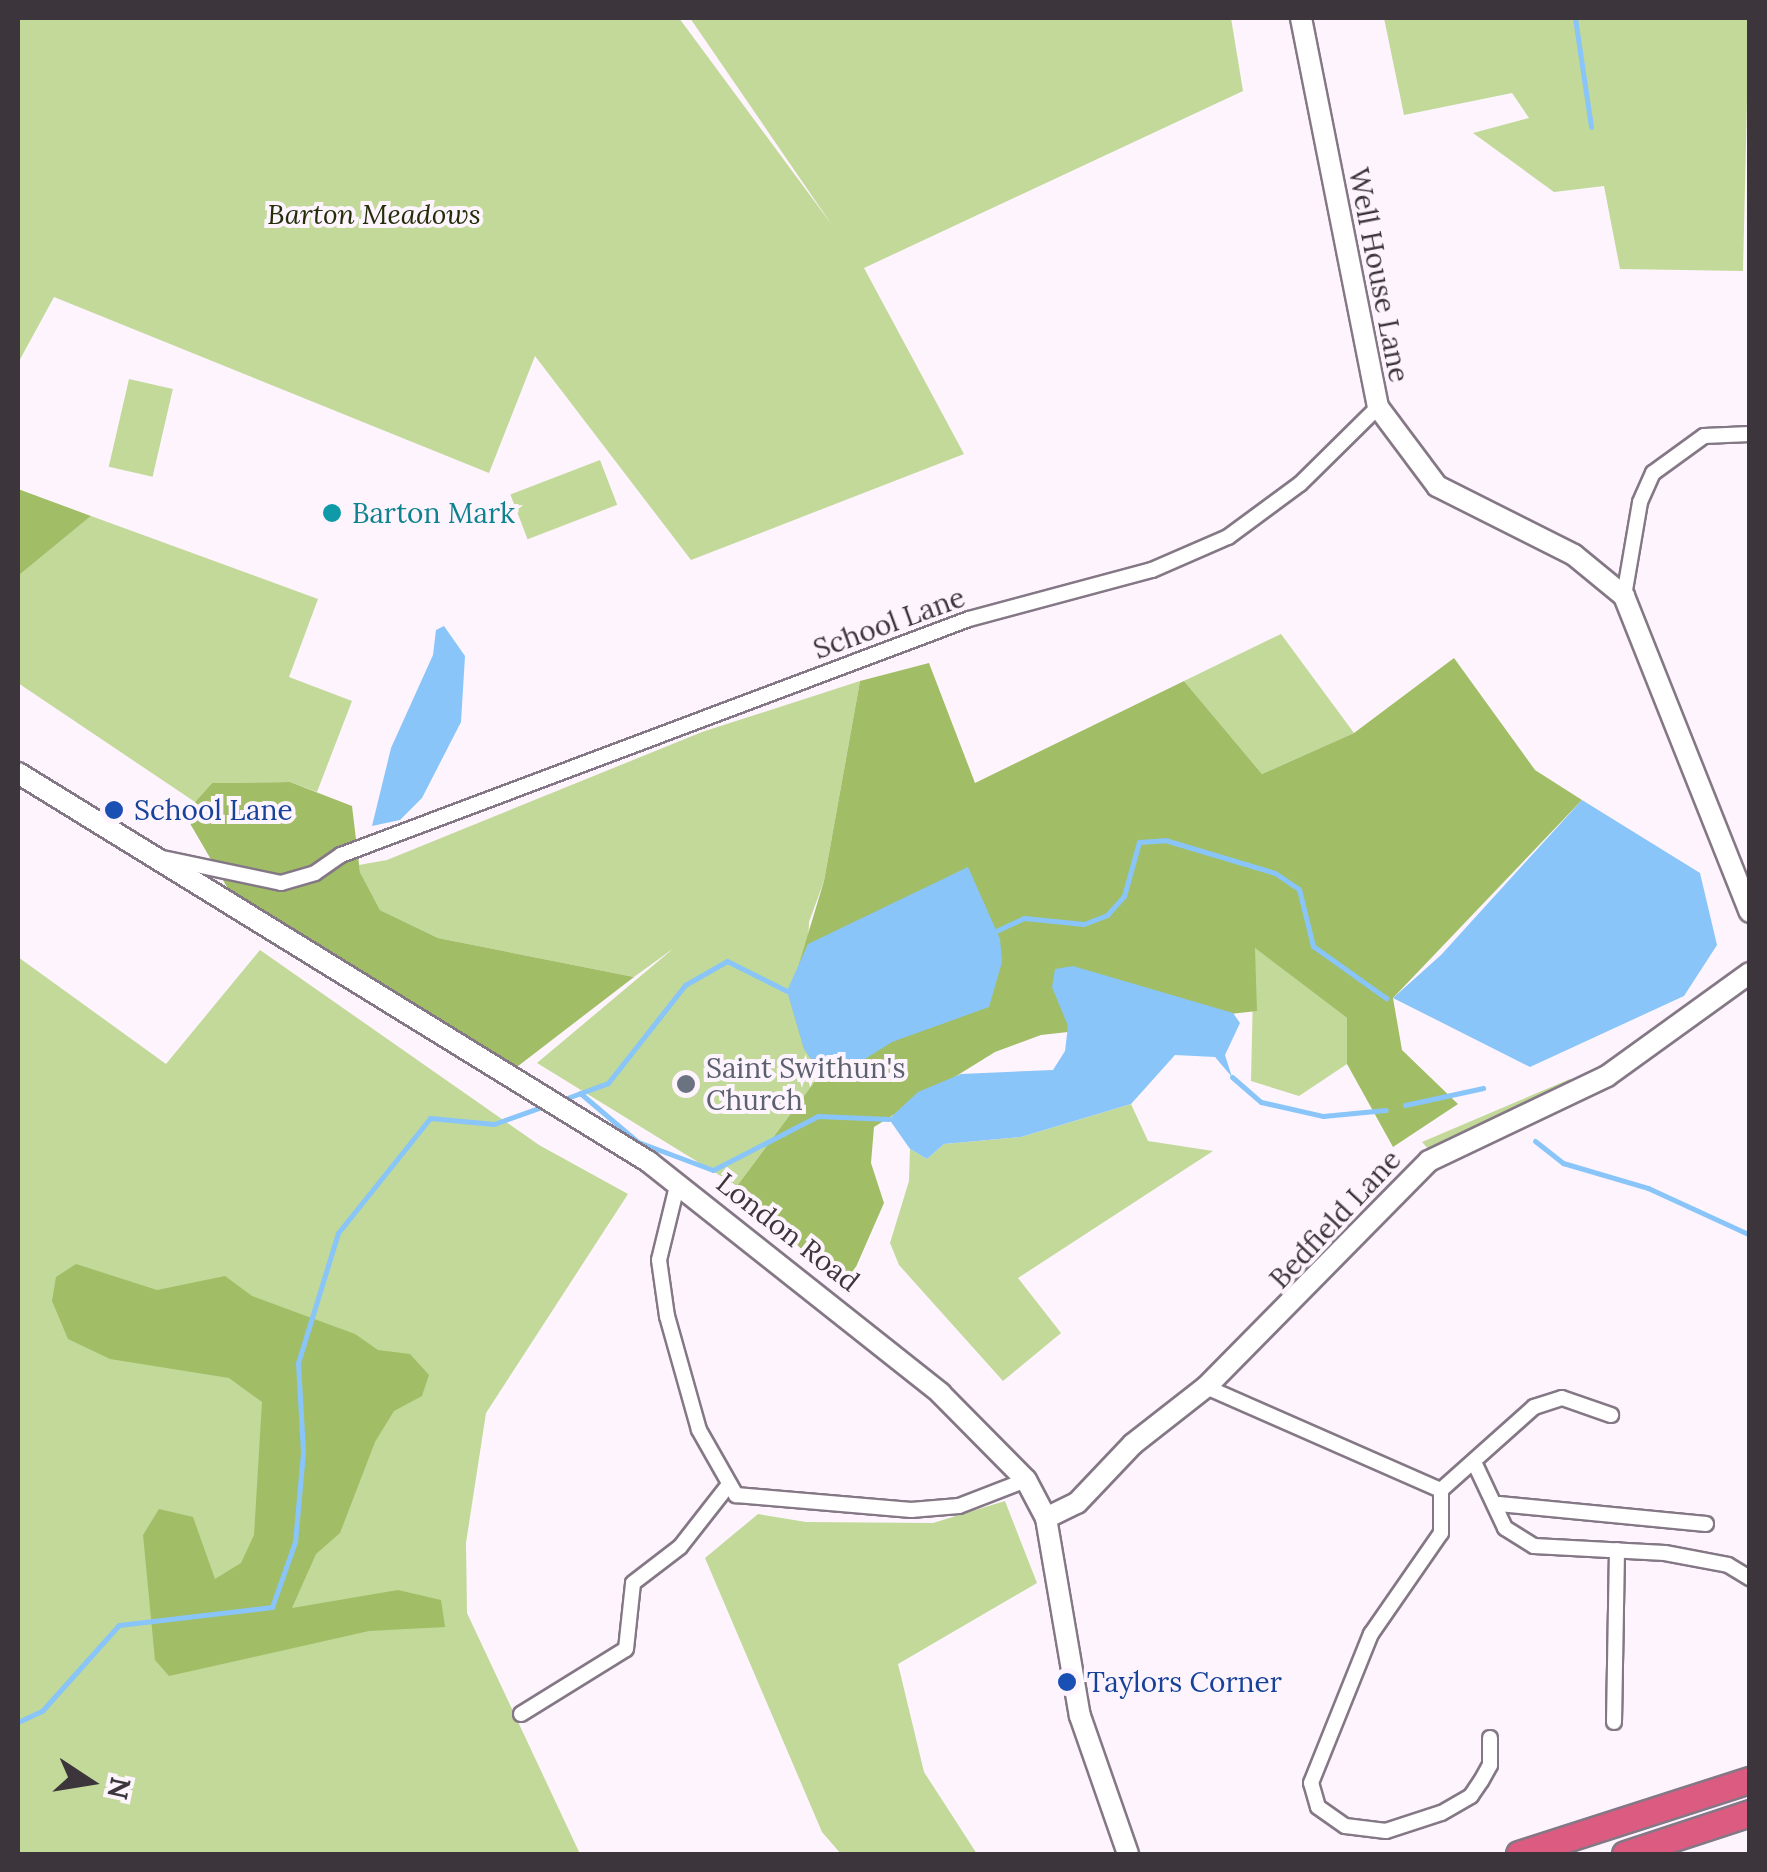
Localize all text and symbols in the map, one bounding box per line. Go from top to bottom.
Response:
street label: Well House Lane [1342,165,1416,385]
park label: Barton Meadows [267,197,481,231]
place label: Barton Mark [352,496,515,530]
marker: Barton Mark [321,502,343,524]
street label: School Lane [809,580,969,666]
place label: School Lane [134,793,293,827]
marker: School Lane [103,799,125,821]
place label: Saint Swithun's Church [706,1051,905,1117]
marker: Saint Swithun's Church [675,1073,697,1095]
street label: Bedfield Lane [1262,1143,1408,1295]
street label: London Road [710,1166,866,1298]
place label: Taylors Corner [1087,1665,1282,1699]
marker: Taylors Corner [1056,1671,1078,1693]
north arrow [40,1732,140,1832]
text: N [99,1774,139,1803]

